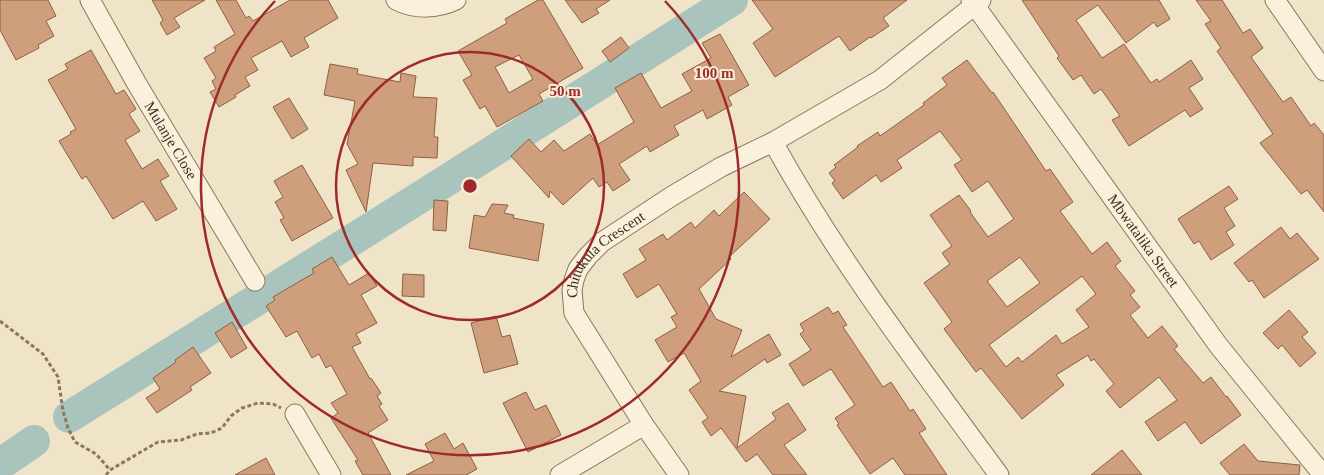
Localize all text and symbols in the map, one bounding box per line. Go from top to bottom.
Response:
text: 100 m [695,65,734,81]
text: 50 m [549,83,581,99]
street label: Mulanje Close [141,99,200,183]
centre of rings [461,177,479,195]
street label: Mbwatalika Street [1105,191,1182,291]
street label: Chitukula Crescent [564,208,648,299]

